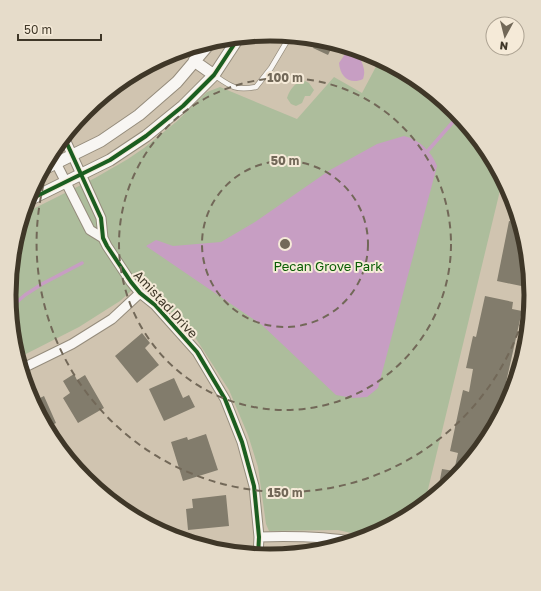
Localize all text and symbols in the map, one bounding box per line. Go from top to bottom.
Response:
scale bar [18,16,101,42]
north arrow [485,16,525,56]
text: 50 m [24,22,52,37]
text: N [499,39,509,53]
text: 100 m [267,70,303,85]
text: 50 m [271,153,299,168]
centre of rings [278,237,292,251]
park label: Pecan Grove Park [273,258,383,274]
street label: Amistad Drive [131,267,201,341]
text: 150 m [268,485,302,500]

